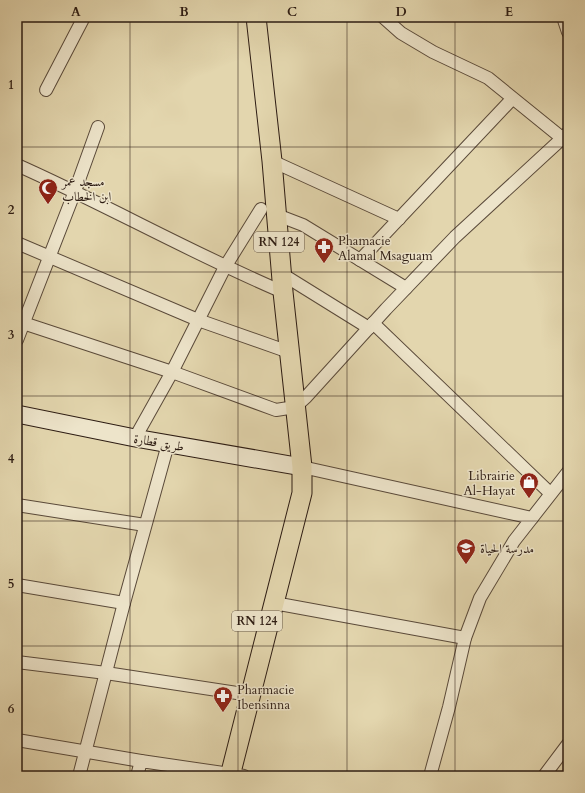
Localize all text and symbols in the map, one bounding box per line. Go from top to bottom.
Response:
text: A [71,3,81,21]
text: B [179,3,189,21]
text: C [287,3,297,21]
text: D [395,3,407,21]
text: E [505,3,513,21]
text: 1 [8,76,14,94]
place label: مسجد عمر ابن الخطاب [60,173,111,206]
mosque icon: مسجد عمر ابن الخطاب [37,177,59,205]
text: 2 [8,201,15,219]
road number: RN 124 [254,232,304,252]
place label: Phamacie Alamal Msaguam [338,232,433,265]
pharmacy icon: Phamacie Alamal Msaguam [313,236,335,264]
text: 3 [8,326,15,344]
street label: طريق قطارة [132,430,186,456]
text: 4 [8,450,15,468]
place label: Librairie Al-Hayat [464,467,515,500]
shop icon: Librairie Al-Hayat [518,471,540,499]
school or university icon: مدرسة الحياة [455,537,477,565]
place label: مدرسة الحياة [480,540,534,558]
text: 5 [8,575,14,593]
road number: RN 124 [232,611,282,631]
place label: Pharmacie Ibensinna [237,681,294,714]
pharmacy icon: Pharmacie Ibensinna [212,685,234,713]
text: 6 [8,700,15,718]

